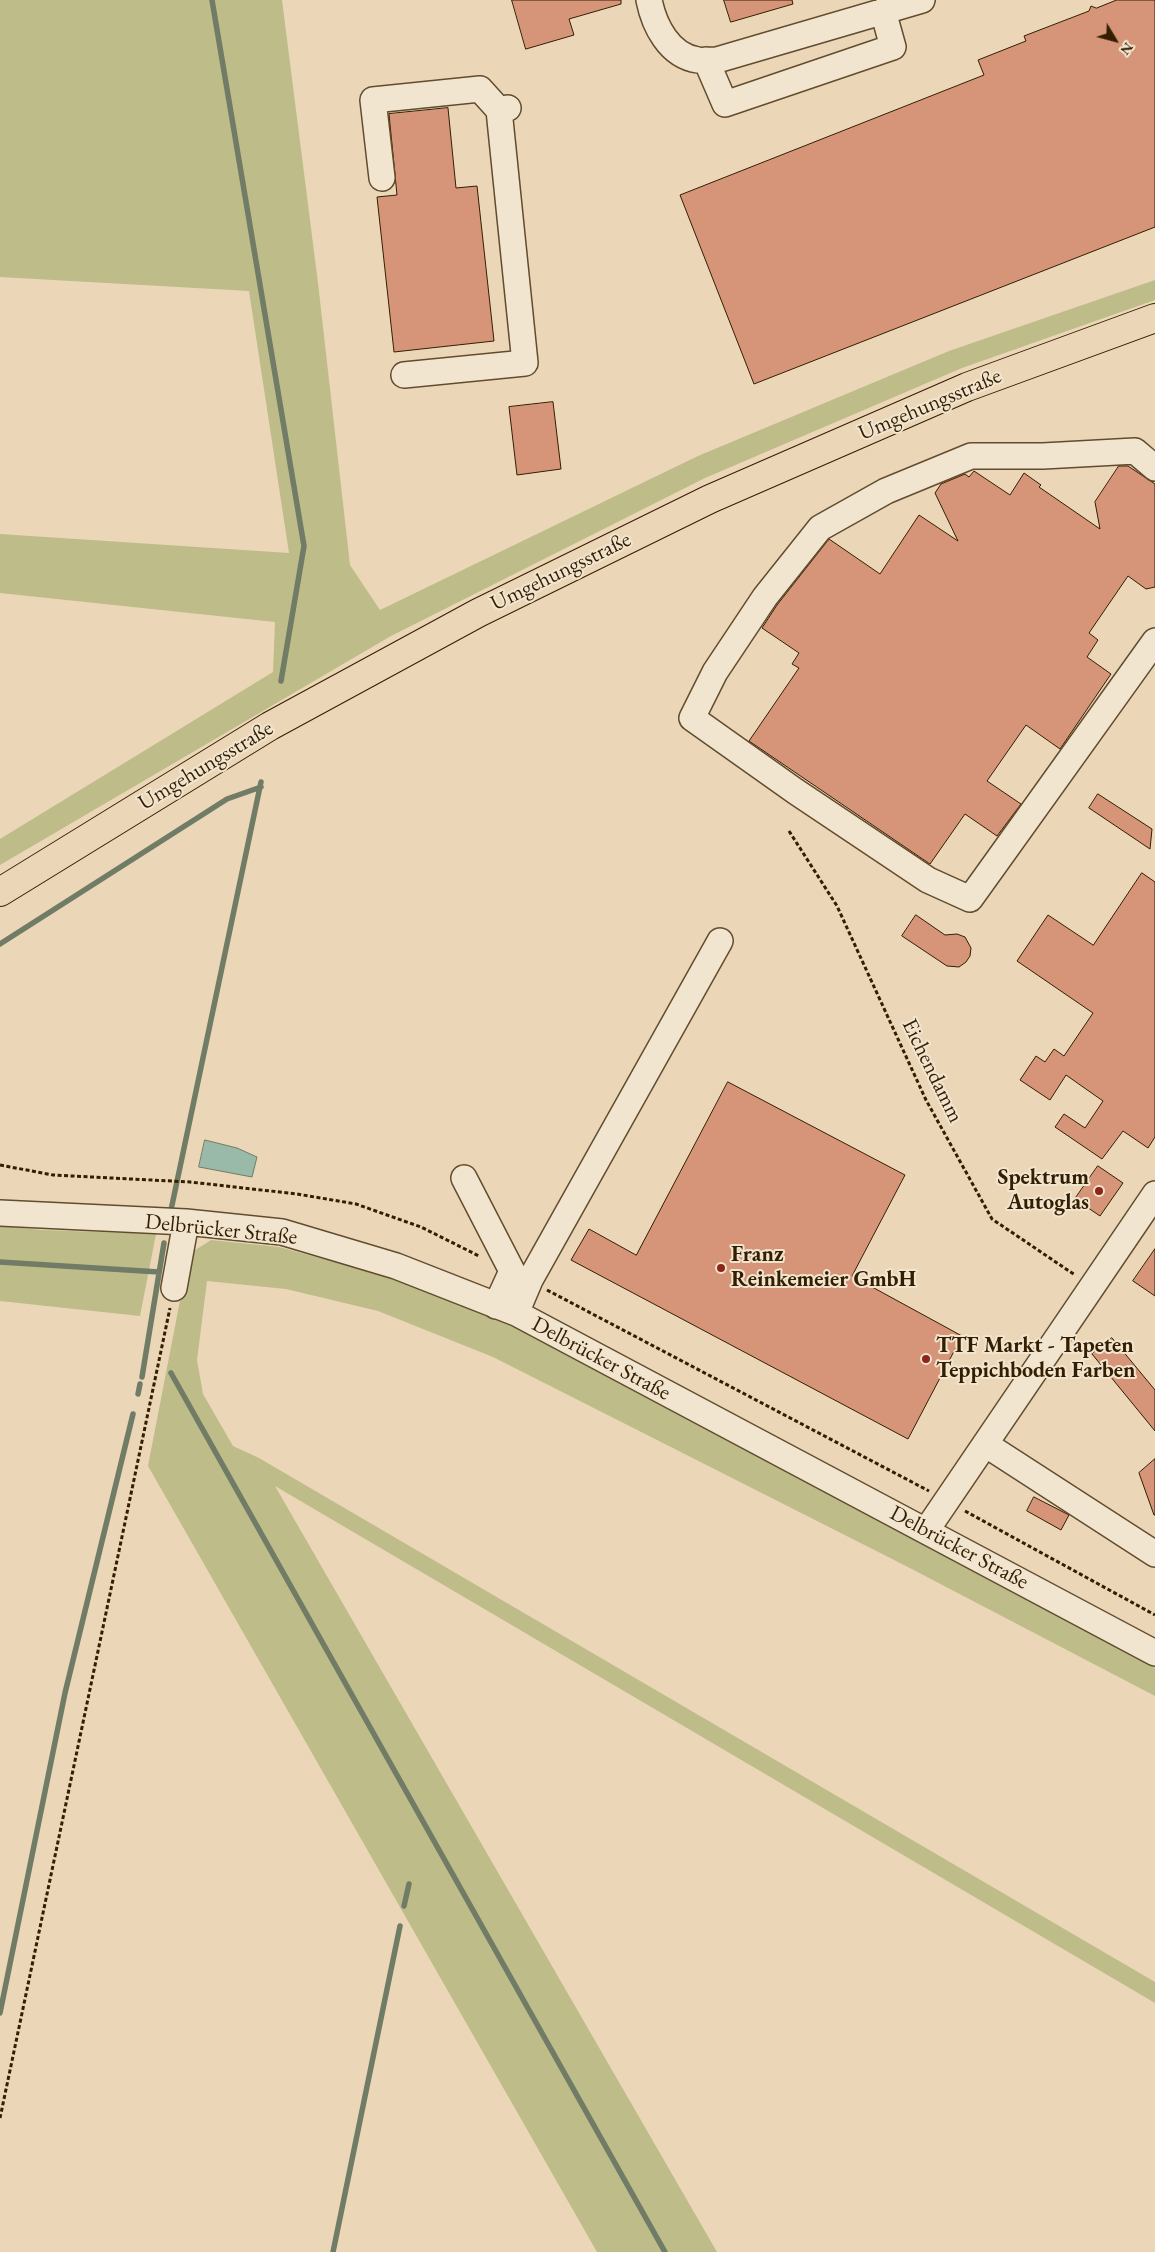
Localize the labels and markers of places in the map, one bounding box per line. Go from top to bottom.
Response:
place label: Spektrum Autoglas [998,1165,1089,1216]
marker: Spektrum Autoglas [1093,1185,1105,1197]
place label: Franz Reinkemeier GmbH [731,1242,916,1294]
marker: Franz Reinkemeier GmbH [715,1262,727,1274]
place label: TTF Markt - Tapeten Teppichboden Farben [936,1333,1135,1384]
marker: TTF Markt - Tapeten Teppichboden Farben [920,1353,932,1365]

